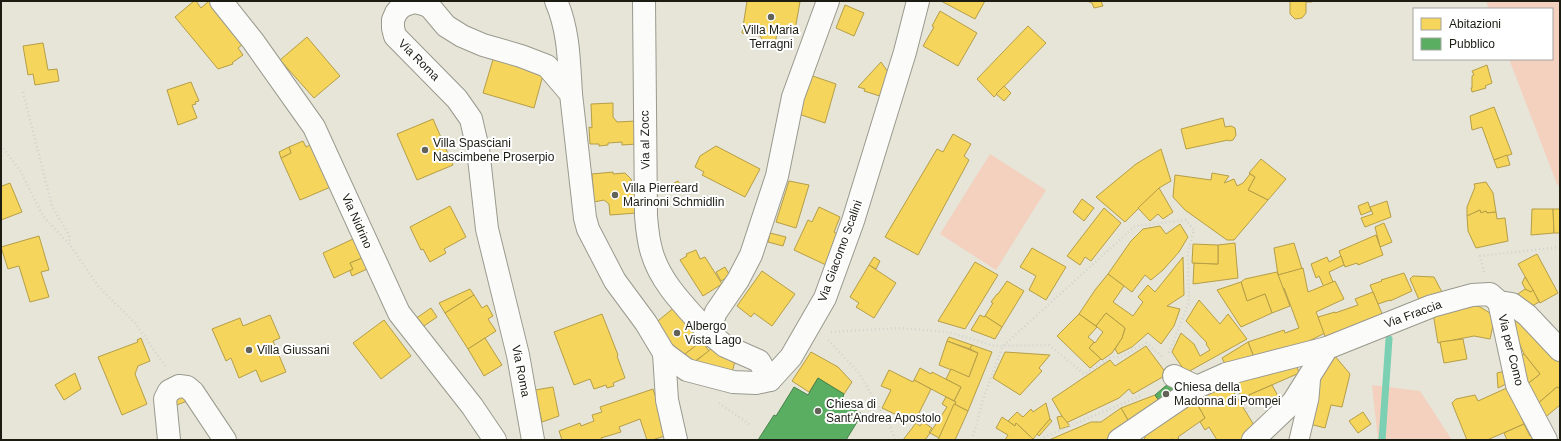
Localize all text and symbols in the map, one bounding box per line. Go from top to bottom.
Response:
legend [1413,8,1553,60]
marker: Villa Maria Terragni [766,12,776,22]
text: Abitazioni [1449,17,1501,31]
place label: Villa Maria Terragni [743,23,799,51]
street label: Via Roma [395,36,443,84]
text: Pubblico [1449,37,1495,51]
street label: Via al Zocc [637,110,653,170]
place label: Villa Spasciani Nascimbene Proserpio [433,136,555,164]
marker: Villa Spasciani Nascimbene Proserpio [420,145,430,155]
place label: Villa Pierreard Marinoni Schmidlin [623,181,724,209]
marker: Villa Pierreard Marinoni Schmidlin [610,190,620,200]
street label: Via Nidrino [339,191,375,251]
street label: Via Giacomo Scalini [815,198,865,304]
street label: Via Fraccia [1383,297,1444,331]
street label: Via per Como [1495,313,1527,387]
place label: Albergo Vista Lago [685,319,742,347]
marker: Albergo Vista Lago [672,328,682,338]
place label: Villa Giussani [257,343,329,357]
street label: Via Roma [509,344,533,398]
marker: Villa Giussani [244,345,254,355]
place label: Chiesa della Madonna di Pompei [1174,380,1281,408]
marker: Chiesa della Madonna di Pompei [1161,389,1171,399]
place label: Chiesa di Sant'Andrea Apostolo [826,397,941,425]
marker: Chiesa di Sant'Andrea Apostolo [813,406,823,416]

